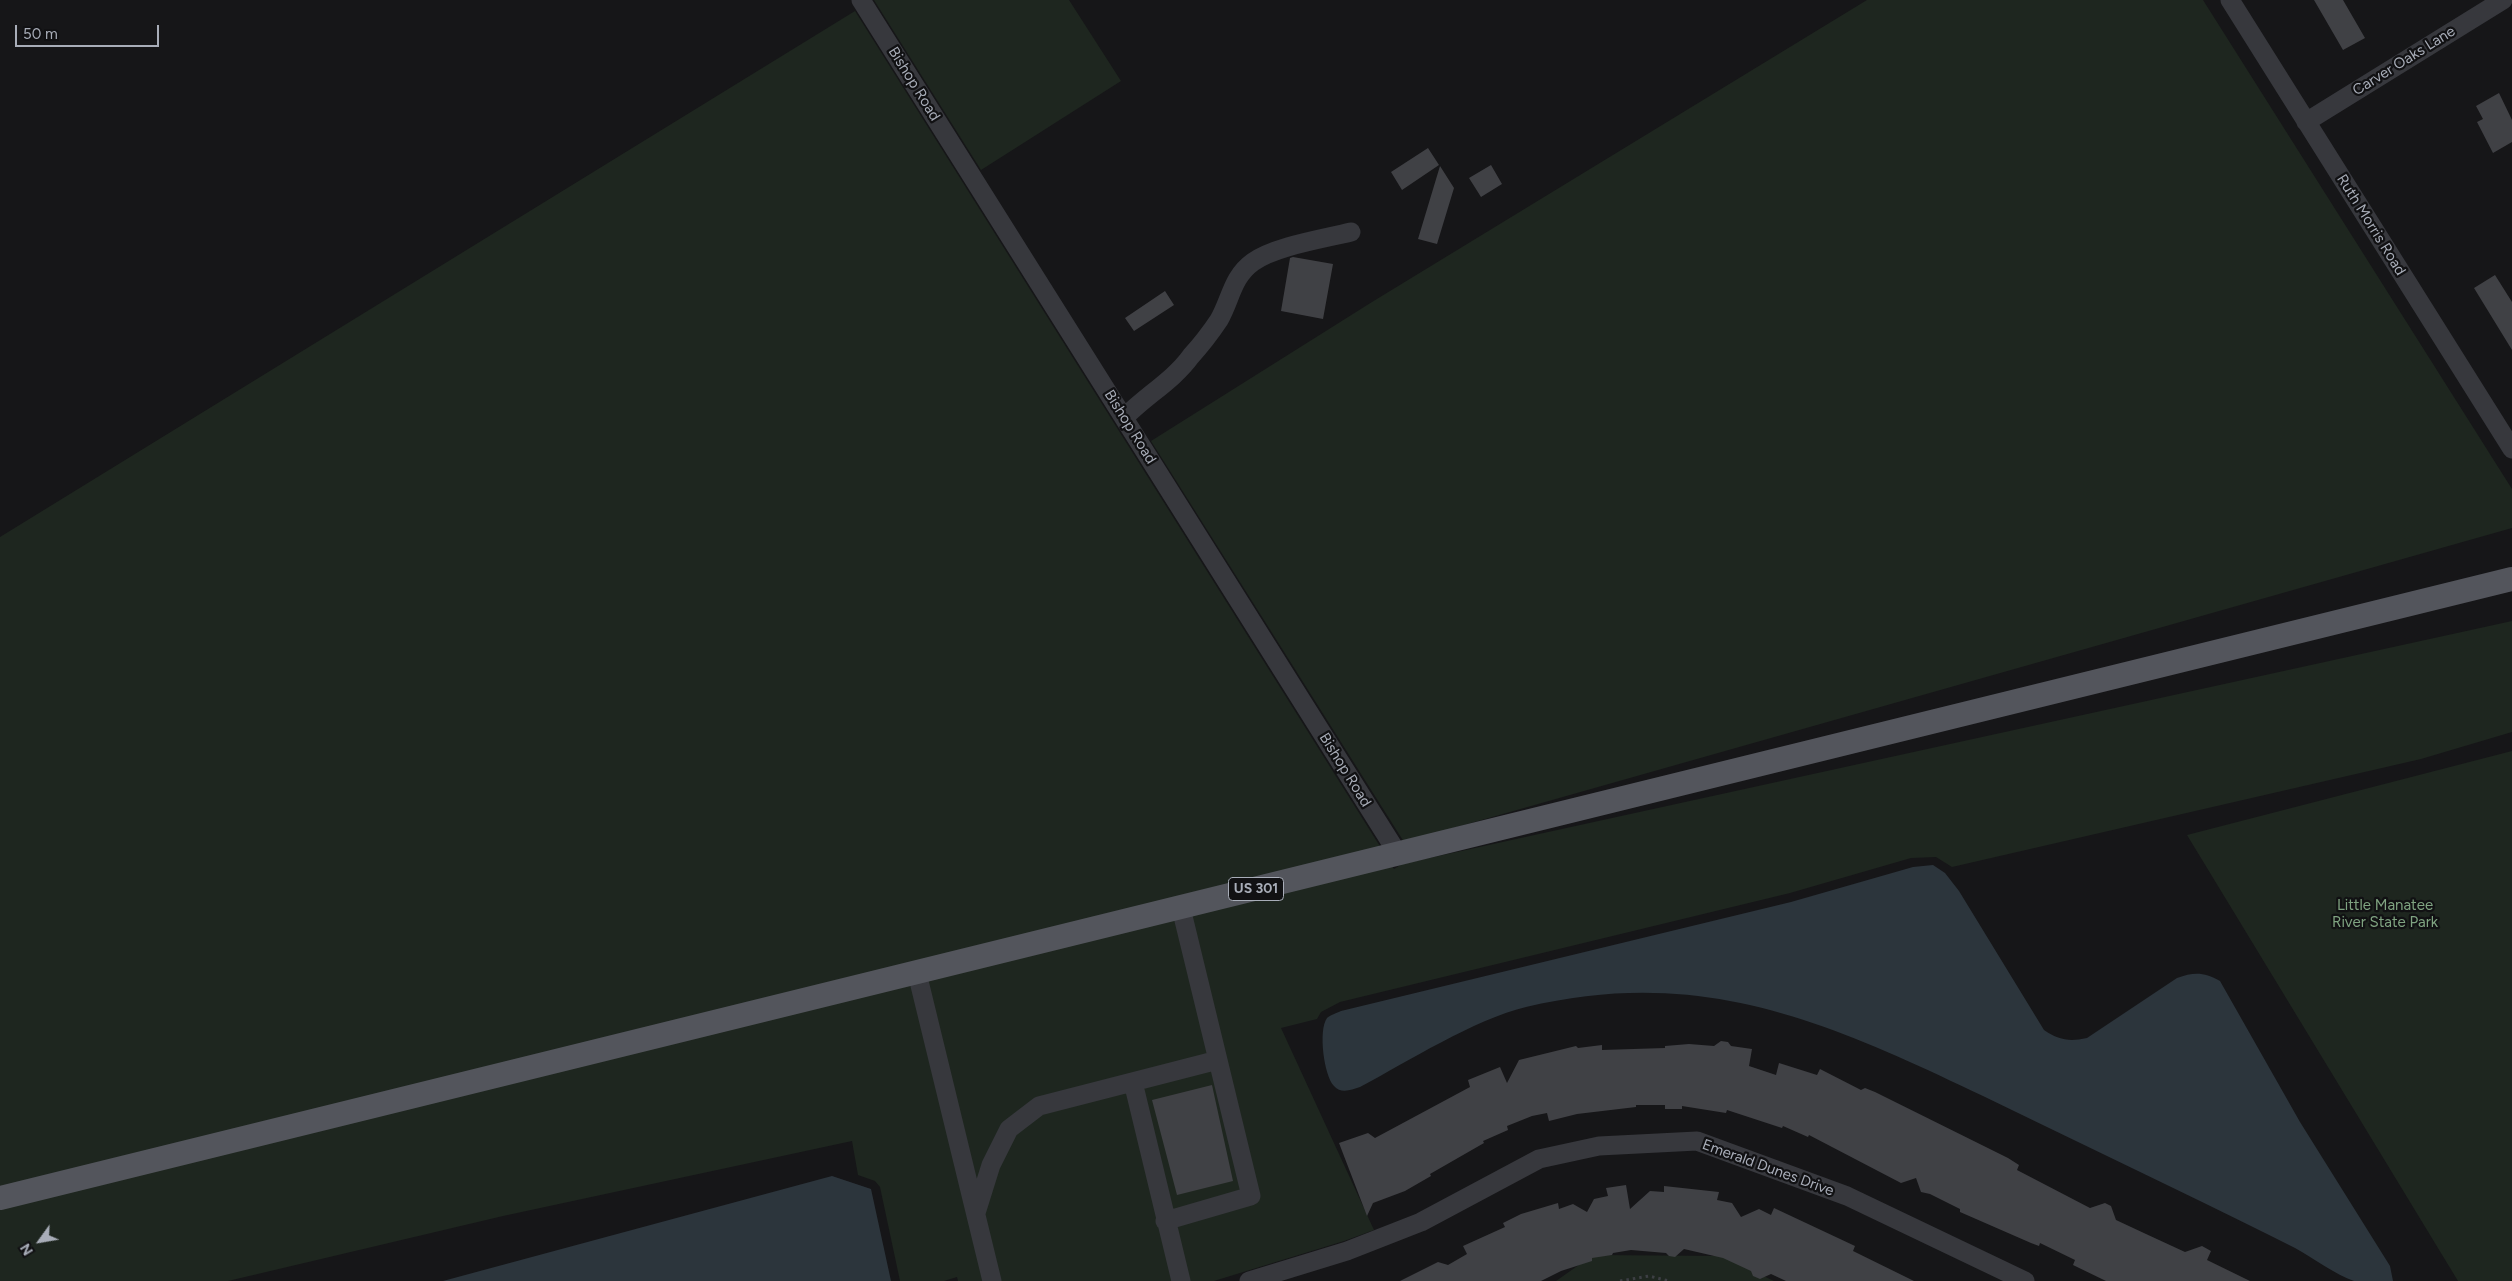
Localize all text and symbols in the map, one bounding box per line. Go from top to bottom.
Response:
scale bar [18,15,161,47]
street label: Carver Oaks Lane [2349,22,2459,100]
text: 50 m [23,25,58,43]
street label: Bishop Road [884,44,944,124]
street label: Ruth Morris Road [2333,171,2409,279]
street label: Bishop Road [1100,387,1160,467]
street label: Bishop Road [1315,730,1375,810]
road number: US 301 [1228,878,1284,901]
park label: Little Manatee River State Park [2332,897,2438,932]
street label: Emerald Dunes Drive [1700,1136,1836,1200]
north arrow [15,1216,65,1266]
text: N [17,1240,37,1258]

